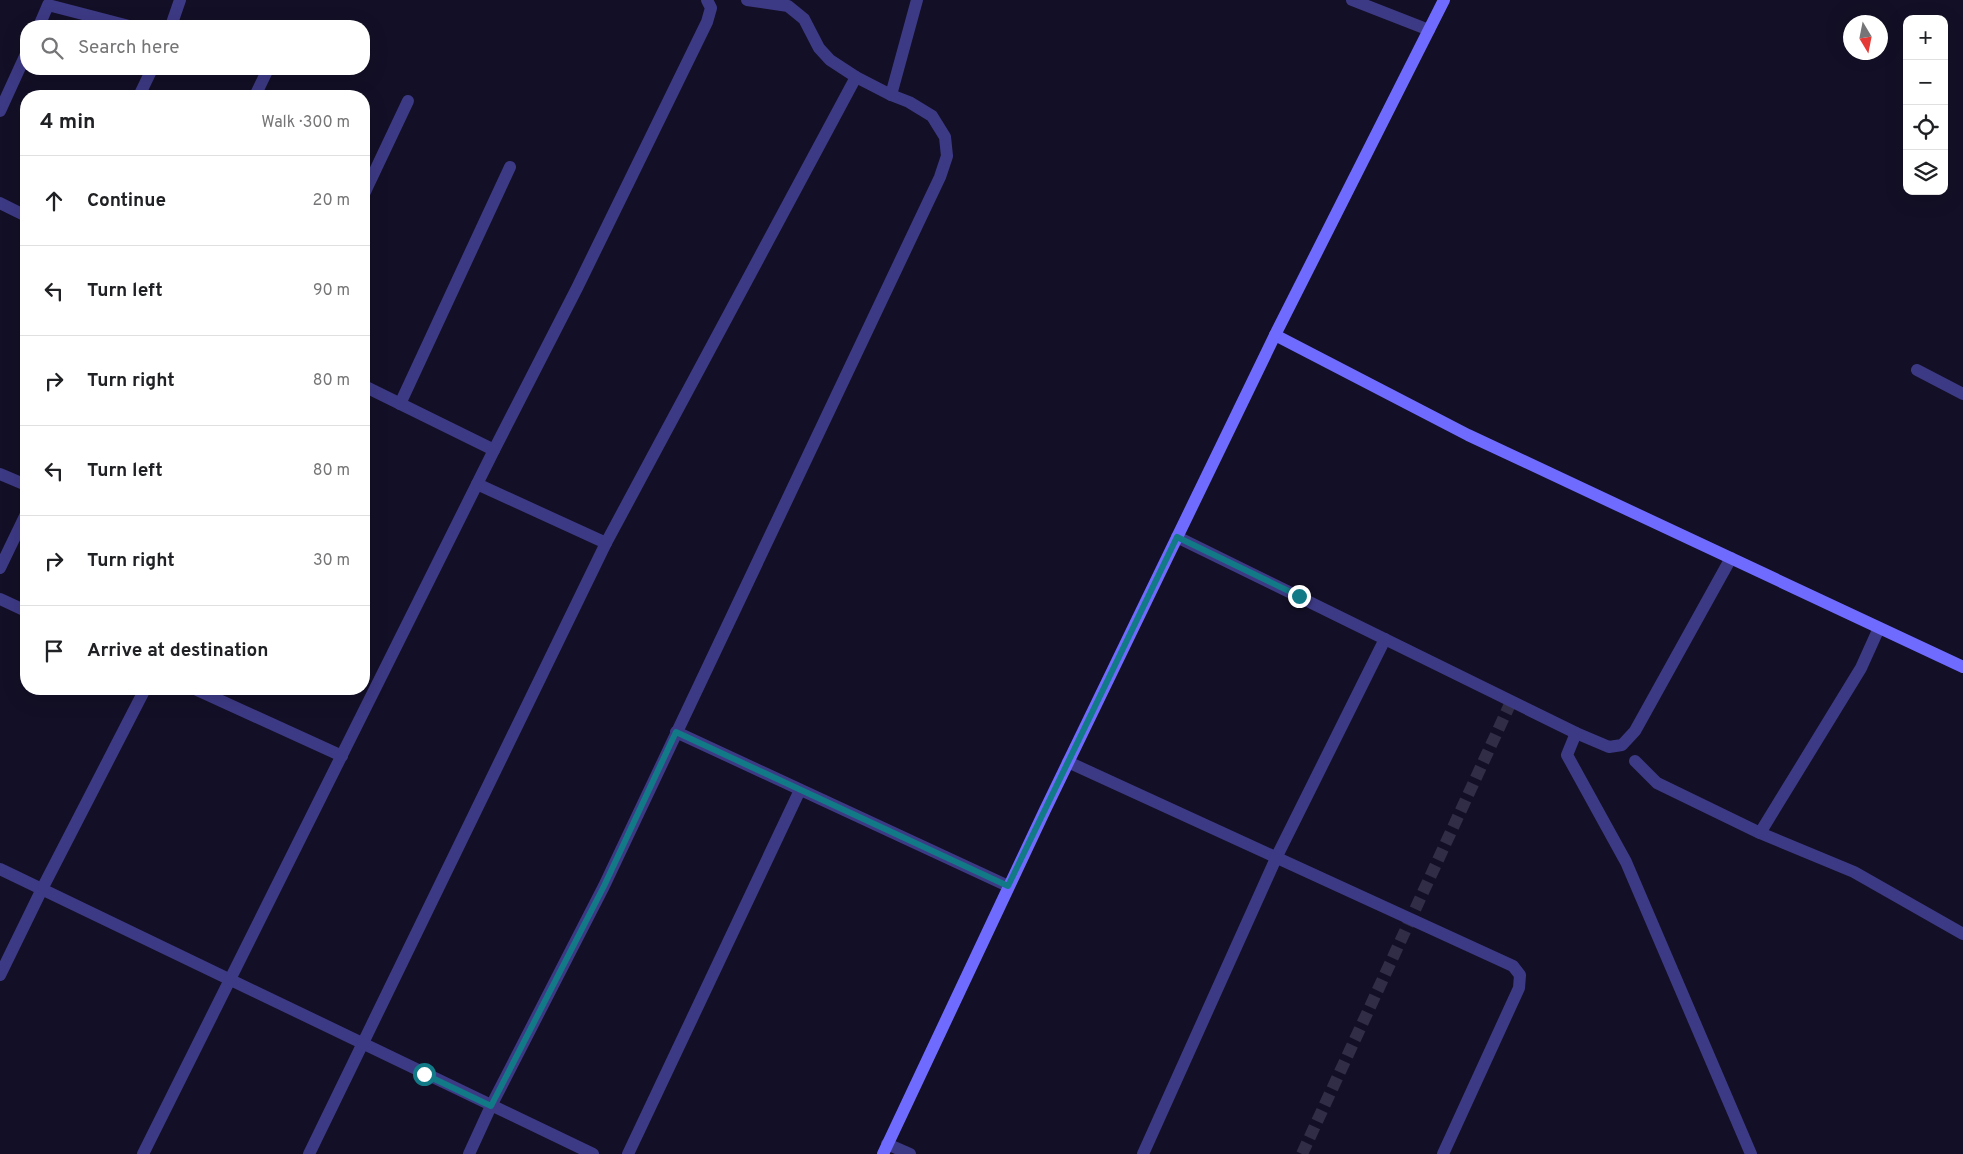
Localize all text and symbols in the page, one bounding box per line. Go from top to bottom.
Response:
north arrow [1843,15,1888,60]
map controls [1903,15,1948,195]
button: + [1903,15,1948,60]
search box [20,20,370,75]
icon: search [38,34,66,62]
text: Search here [78,36,180,60]
button: − [1903,60,1948,105]
button: locate [1903,105,1948,150]
text: 4 min [40,109,96,136]
text: Walk · 300 m [261,113,350,133]
button: layers [1903,150,1948,195]
icon: ahead [40,187,68,215]
text: Continue [87,189,166,213]
text: 20 m [313,191,350,211]
icon: left [40,277,68,305]
text: Turn left [87,279,163,303]
text: 90 m [313,281,350,301]
icon: right [40,367,68,395]
text: Turn right [87,369,175,393]
text: 80 m [313,371,350,391]
icon: left [40,457,68,485]
text: Turn left [87,459,163,483]
text: 80 m [313,461,350,481]
icon: right [40,547,68,575]
text: Turn right [87,549,175,573]
text: 30 m [313,551,350,571]
route end [1288,585,1311,608]
icon: arrive [40,637,68,665]
text: Arrive at destination [87,639,268,663]
route start [413,1063,436,1086]

